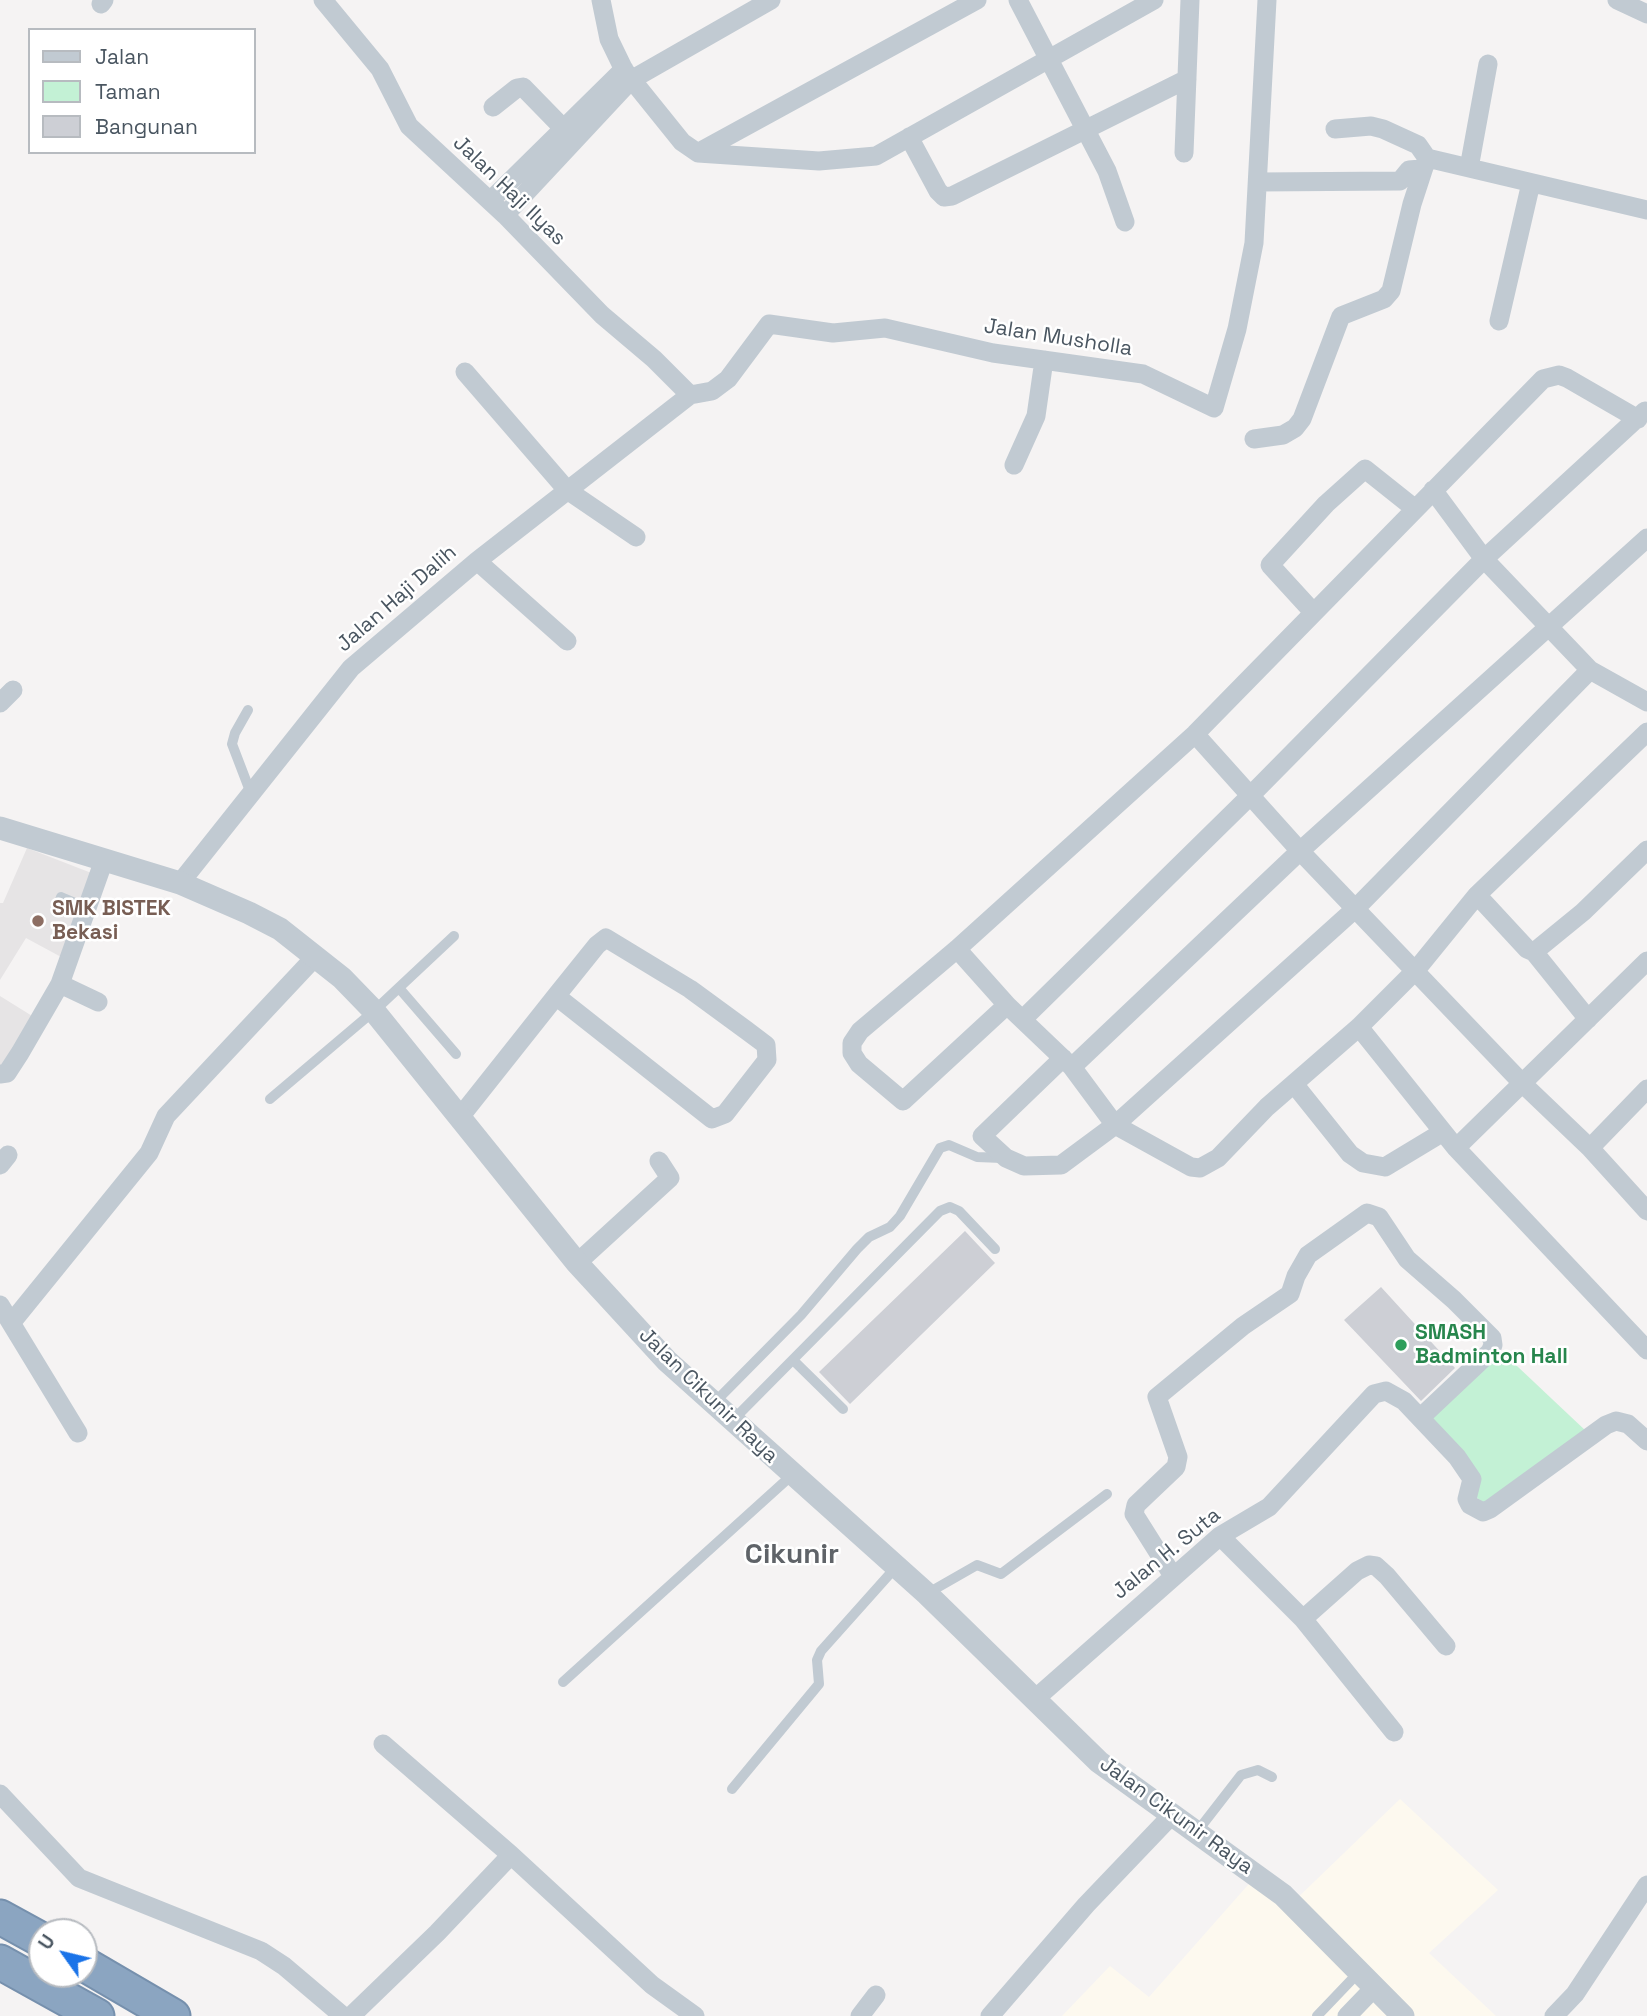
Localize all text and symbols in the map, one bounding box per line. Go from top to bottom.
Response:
legend [28,28,256,154]
text: Jalan [95,43,149,70]
text: Taman [95,78,161,105]
text: Bangunan [95,113,198,140]
street label: Jalan Haji Ilyas [447,131,571,251]
street label: Jalan Musholla [982,314,1134,362]
street label: Jalan Haji Dalih [332,540,462,658]
place label: SMK BISTEK Bekasi [52,896,171,946]
marker: SMK BISTEK Bekasi [30,913,46,929]
place label: SMASH Badminton Hall [1415,1320,1568,1370]
street label: Jalan Cikunir Raya [633,1323,783,1469]
marker: SMASH Badminton Hall [1393,1337,1409,1353]
street label: Jalan H. Suta [1108,1503,1226,1605]
district label: Cikunir [745,1538,839,1572]
street label: Jalan Cikunir Raya [1094,1752,1258,1880]
north arrow [28,1918,98,1988]
text: U [33,1930,61,1954]

